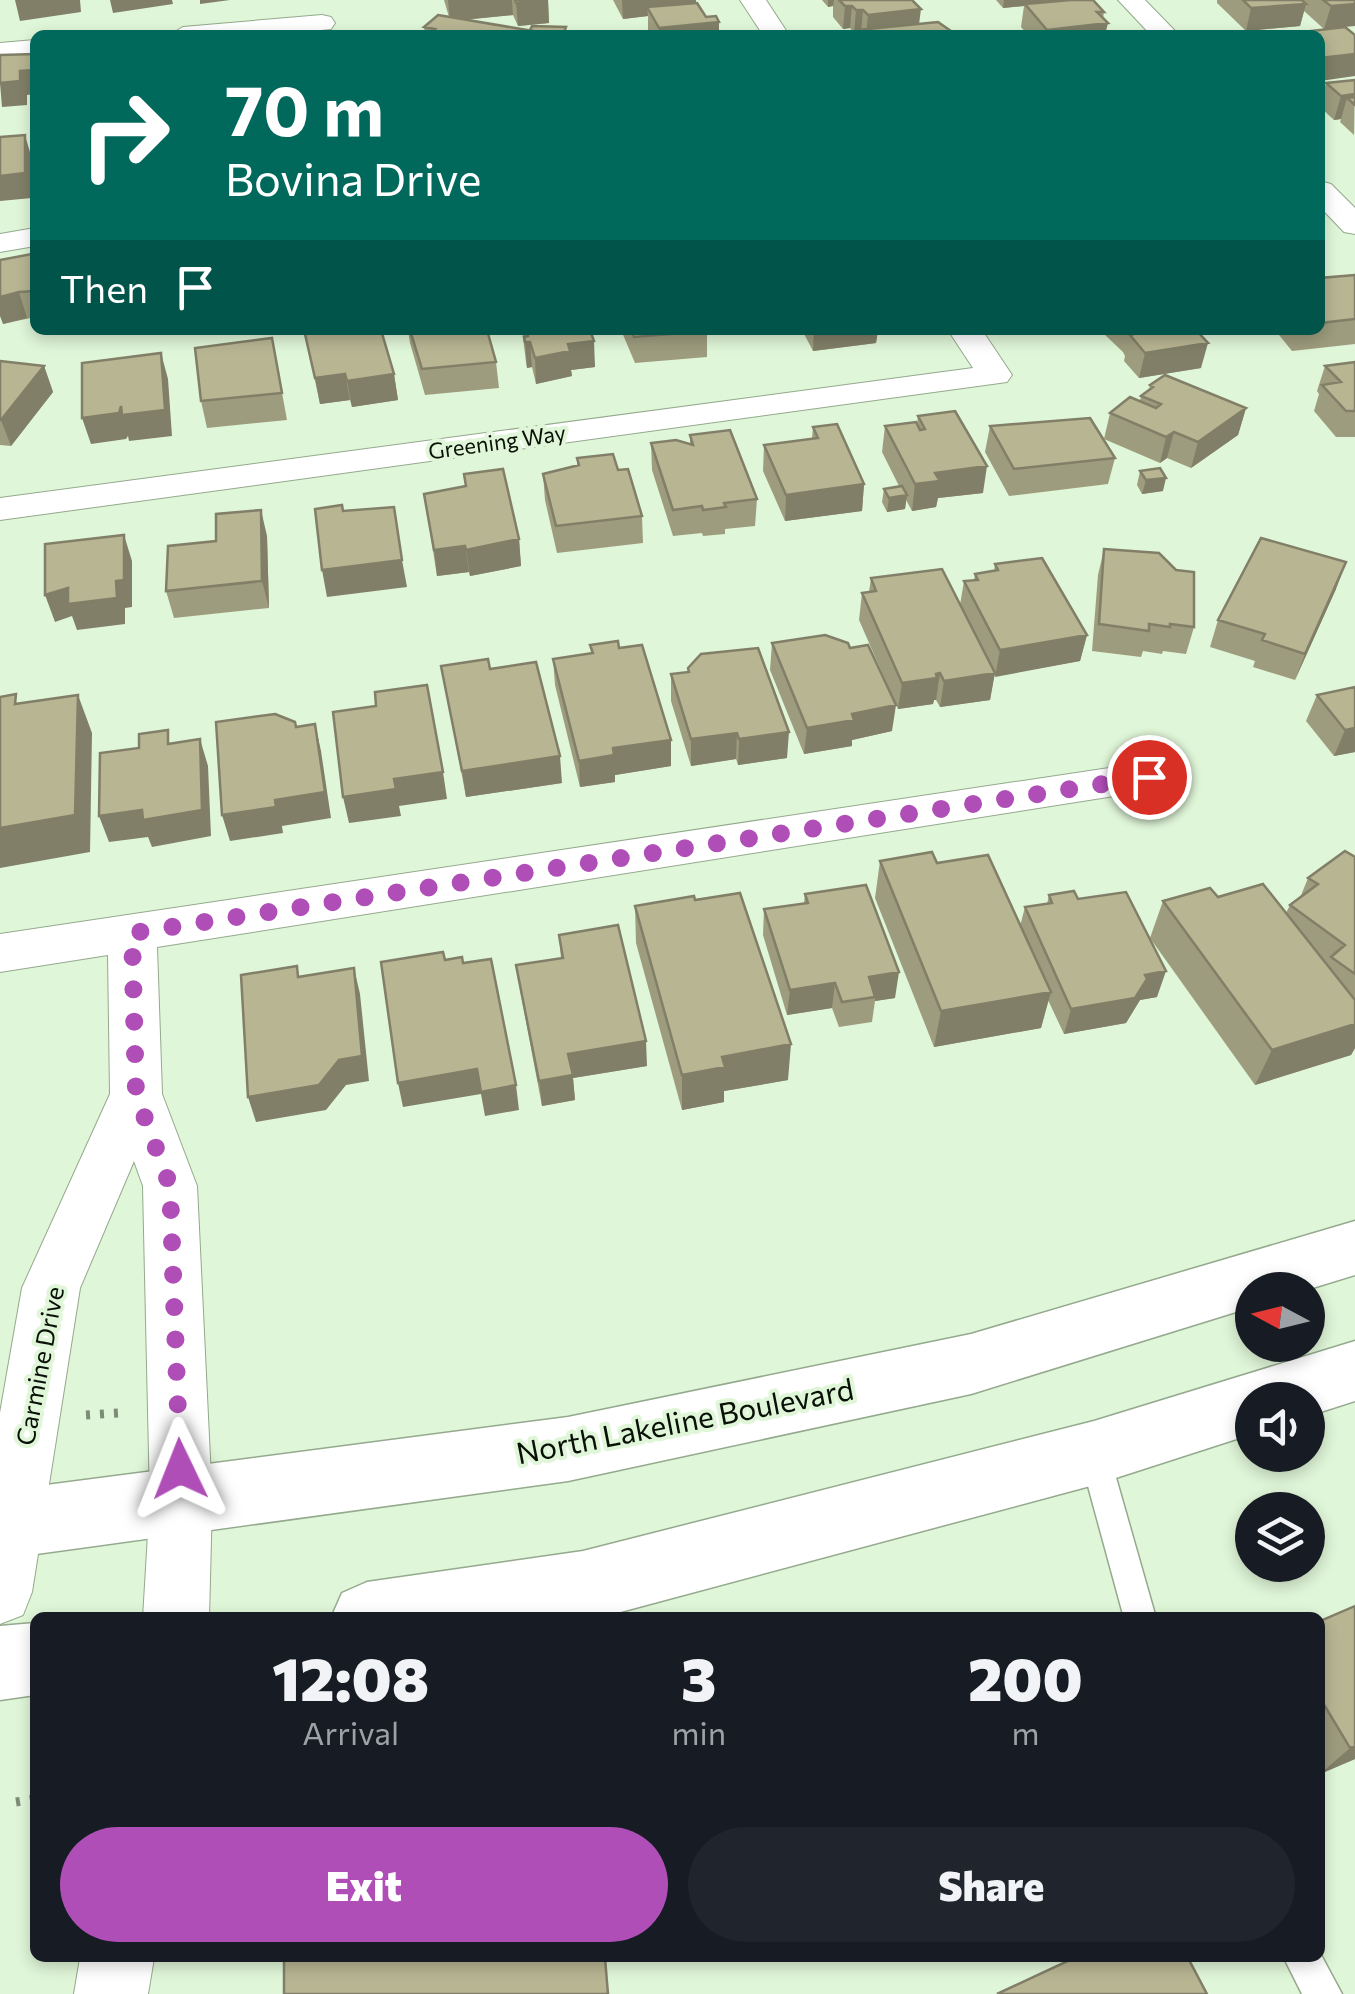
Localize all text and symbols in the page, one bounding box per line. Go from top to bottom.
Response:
text: 70 m [225,65,384,150]
icon: right [60,70,190,200]
text: Bovina Drive [225,150,481,205]
icon: arrive [168,260,223,315]
text: Then [60,264,148,311]
street label: Greening Way [426,418,567,465]
pin [1107,735,1192,820]
icon: arrive [1122,750,1177,805]
north arrow [1235,1272,1325,1362]
map controls [1235,1272,1325,1582]
street label: Carmine Drive [9,1284,69,1448]
street label: North Lakeline Boulevard [513,1369,856,1470]
button: sound [1235,1382,1325,1472]
position arrow [128,1417,232,1521]
button: layers [1235,1492,1325,1582]
text: 12:08 [272,1640,429,1713]
text: 3 [681,1640,716,1713]
text: 200 [968,1640,1083,1713]
text: Arrival [302,1712,399,1752]
text: min [671,1712,726,1752]
text: m [1012,1712,1039,1752]
button: Exit [60,1827,668,1942]
button: Share [688,1827,1295,1942]

